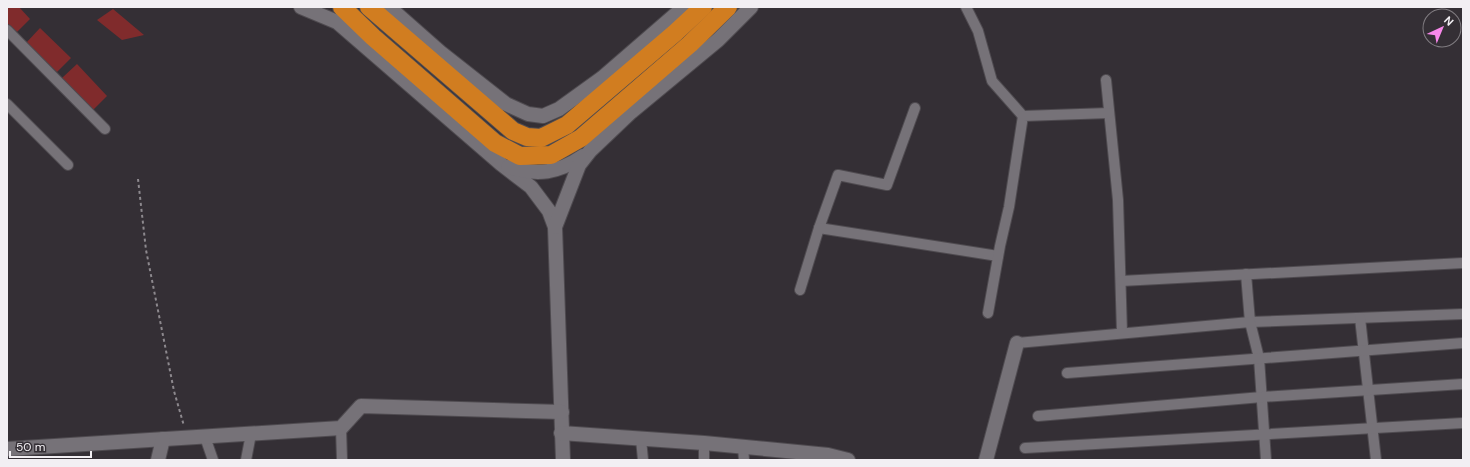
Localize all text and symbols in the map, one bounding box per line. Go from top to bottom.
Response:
north arrow [1422,8,1462,48]
text: N [1441,13,1457,29]
scale bar [10,433,91,459]
text: 50 m [16,439,45,455]

